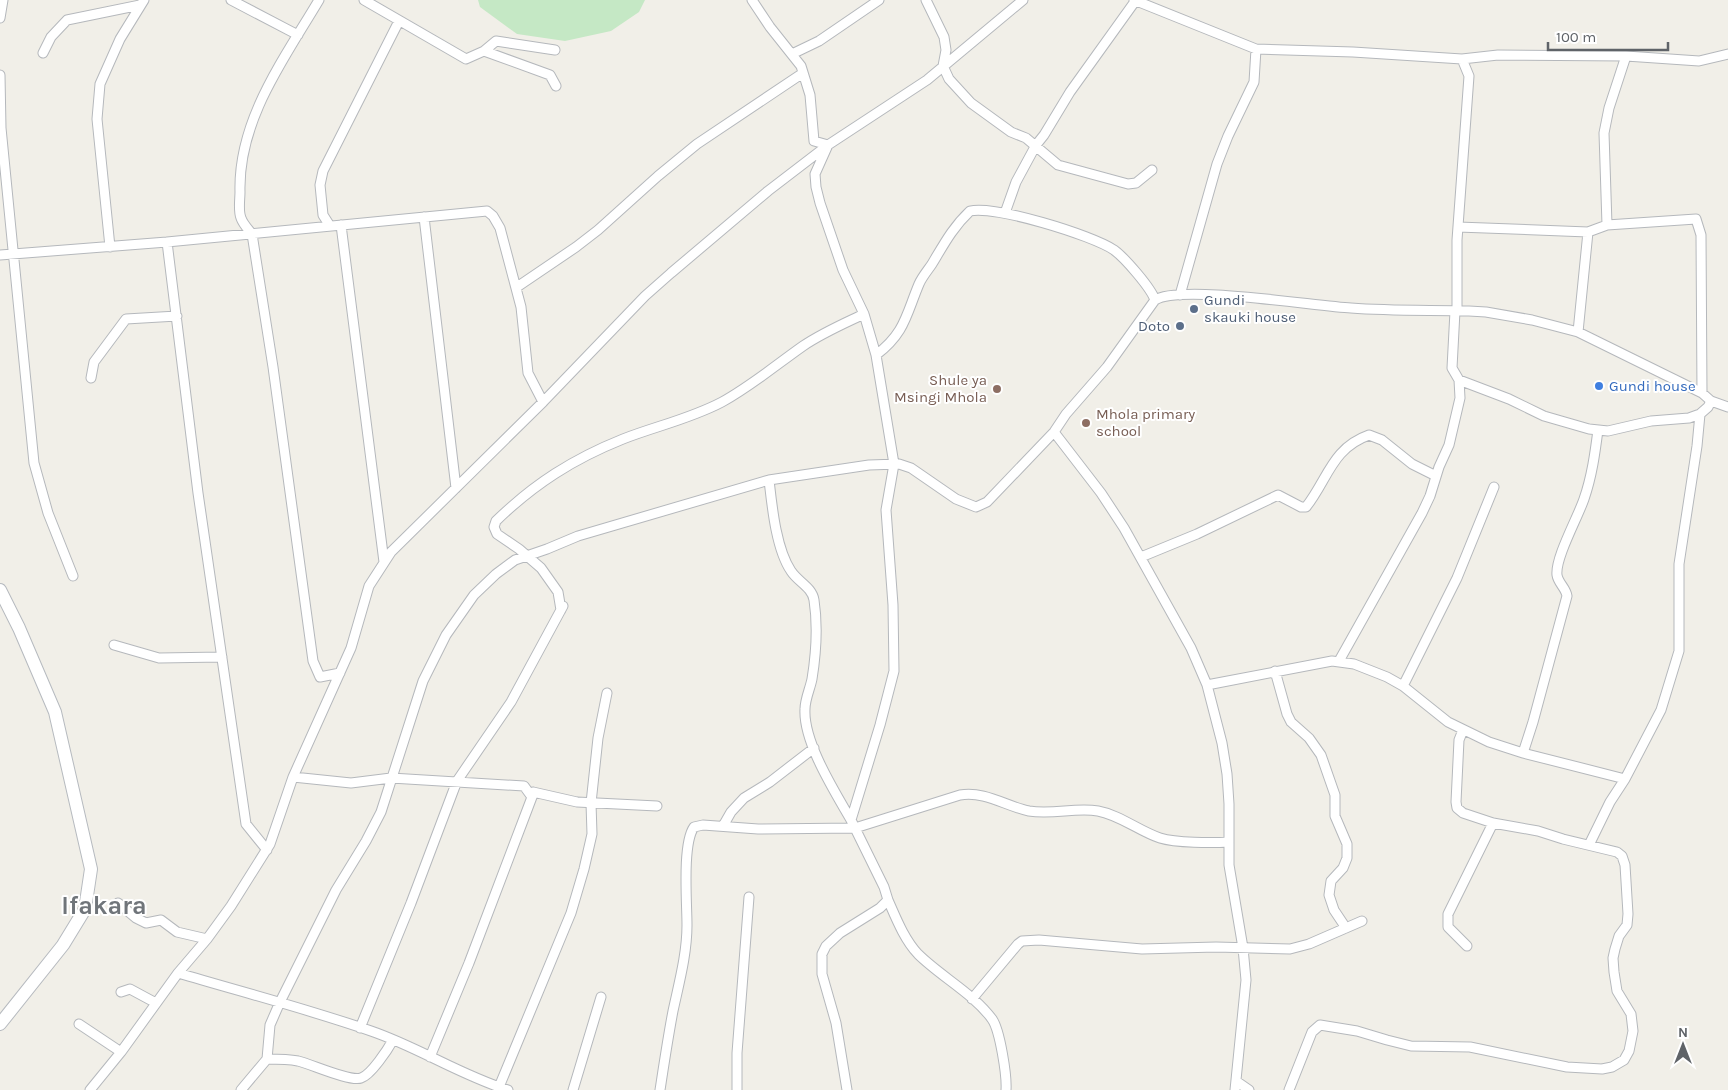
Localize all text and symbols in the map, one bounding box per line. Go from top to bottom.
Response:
scale bar [1548,20,1668,52]
text: 100 m [1556,28,1596,46]
place label: Gundi skauki house [1204,291,1296,326]
marker: Gundi skauki house [1188,303,1200,315]
place label: Doto [1138,317,1170,335]
marker: Doto [1174,320,1186,332]
place label: Shule ya Msingi Mhola [894,371,987,406]
place label: Gundi house [1609,377,1696,395]
marker: Gundi house [1593,380,1605,392]
marker: Shule ya Msingi Mhola [991,383,1003,395]
place label: Mhola primary school [1096,405,1195,440]
marker: Mhola primary school [1080,417,1092,429]
district label: Ifakara [61,891,147,920]
north arrow [1658,1020,1708,1070]
text: N [1678,1024,1688,1041]

